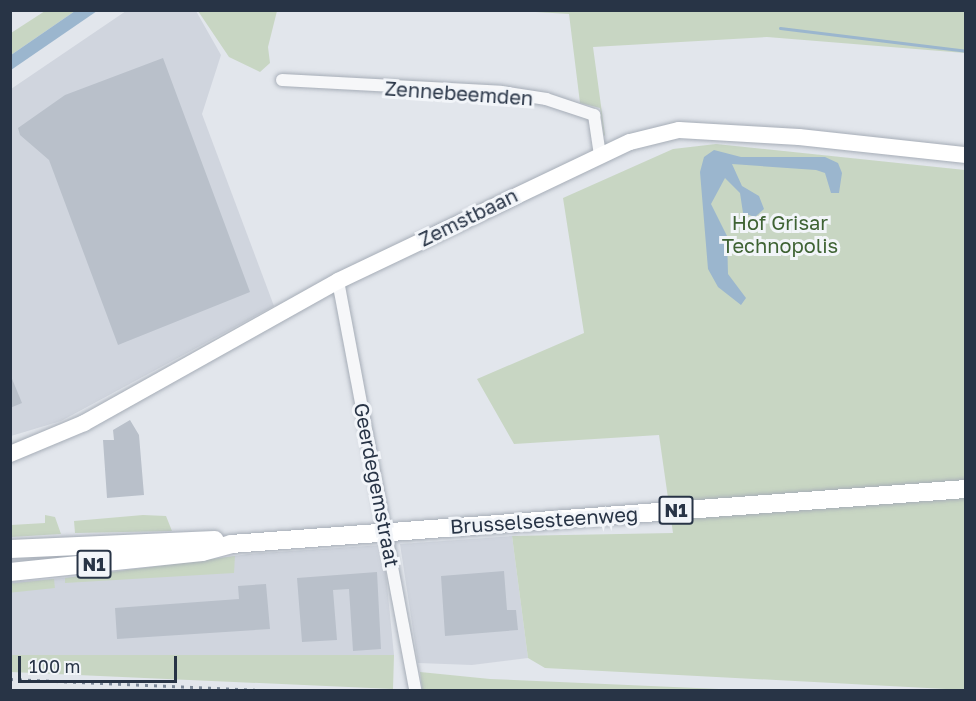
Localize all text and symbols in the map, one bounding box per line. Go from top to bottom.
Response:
street label: Zennebeemden [384,76,534,110]
street label: Zemstbaan [415,183,521,251]
park label: Hof Grisar Technopolis [722,210,838,257]
street label: Geerdegemstraat [349,401,405,569]
road number: N1 [658,495,694,525]
street label: Brusselsesteenweg [449,501,639,539]
road number: N1 [76,549,112,579]
scale bar [21,644,180,682]
text: 100 m [29,655,80,677]

